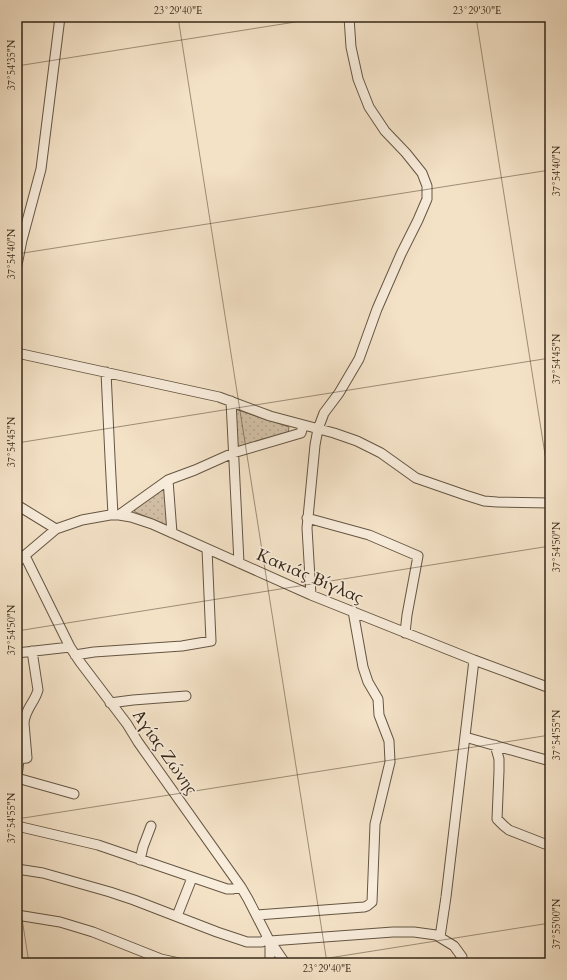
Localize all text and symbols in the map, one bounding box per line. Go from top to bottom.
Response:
text: 23°29'40"E [154,4,202,18]
text: 23°29'30"E [453,4,501,18]
text: 37°54'35"N [5,39,19,90]
text: 37°54'40"N [550,145,564,196]
text: 37°54'40"N [5,228,19,279]
text: 37°54'45"N [550,333,564,384]
text: 37°54'45"N [5,416,19,467]
text: 37°54'50"N [550,521,564,572]
street label: Κακιάς Βίγλας [253,543,367,609]
text: 37°54'50"N [5,604,19,655]
street label: Αγίας Ζώνης [127,705,203,799]
text: 37°54'55"N [550,709,564,760]
text: 37°54'55"N [5,792,19,843]
text: 37°55'00"N [550,898,564,949]
text: 23°29'40"E [303,962,351,976]

